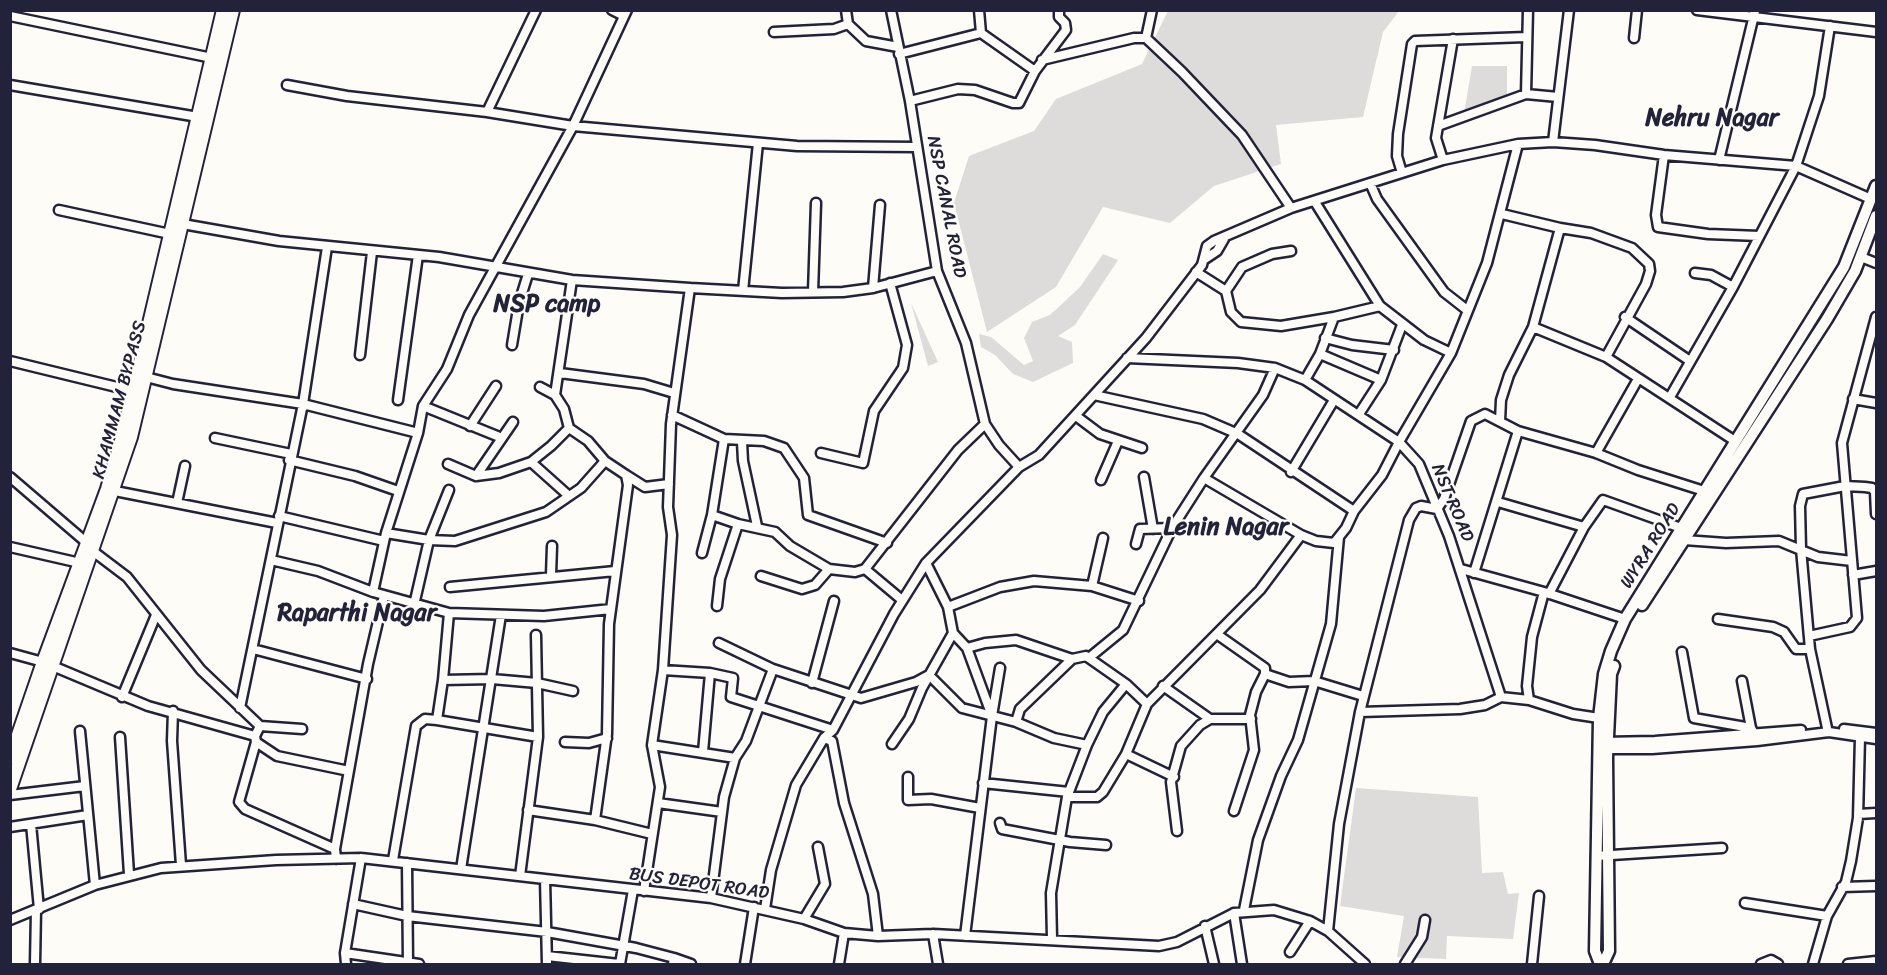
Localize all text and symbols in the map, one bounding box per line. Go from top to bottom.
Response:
district label: Nehru Nagar [1645,105,1779,133]
street label: NSP CANAL ROAD [922,134,970,280]
district label: NSP camp [494,291,600,319]
street label: KHAMMAM BYPASS [89,319,151,481]
street label: NST ROAD [1426,461,1478,545]
street label: WYRA ROAD [1616,500,1686,592]
district label: Lenin Nagar [1164,514,1288,542]
district label: Raparthi Nagar [278,600,436,628]
street label: BUS DEPOT ROAD [628,864,770,904]

